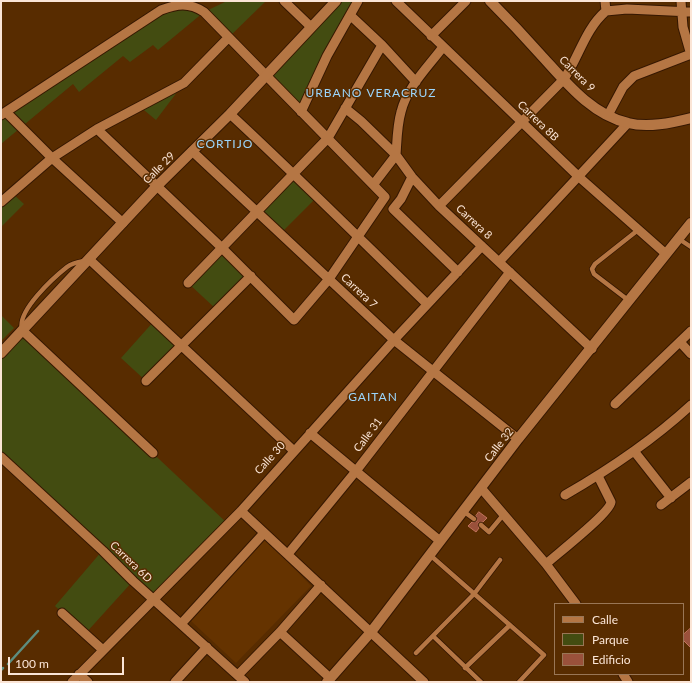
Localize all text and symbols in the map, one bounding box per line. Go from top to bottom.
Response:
street label: Carrera 9 [556,53,598,95]
district label: URBANO VERACRUZ [306,86,436,100]
street label: Carrera 8B [515,98,561,144]
district label: CORTIJO [197,137,253,151]
street label: Calle 29 [140,149,178,187]
street label: Carrera 8 [453,202,495,242]
street label: Carrera 7 [338,271,380,311]
district label: GAITAN [348,390,398,404]
street label: Calle 31 [351,415,385,455]
street label: Calle 32 [482,425,516,465]
street label: Calle 30 [252,439,288,477]
street label: Carrera 6D [107,539,155,585]
legend [554,603,684,675]
text: Calle [592,612,618,627]
text: Parque [592,632,629,647]
scale bar [10,649,126,675]
text: Edificio [592,652,631,667]
text: 100 m [15,656,49,671]

